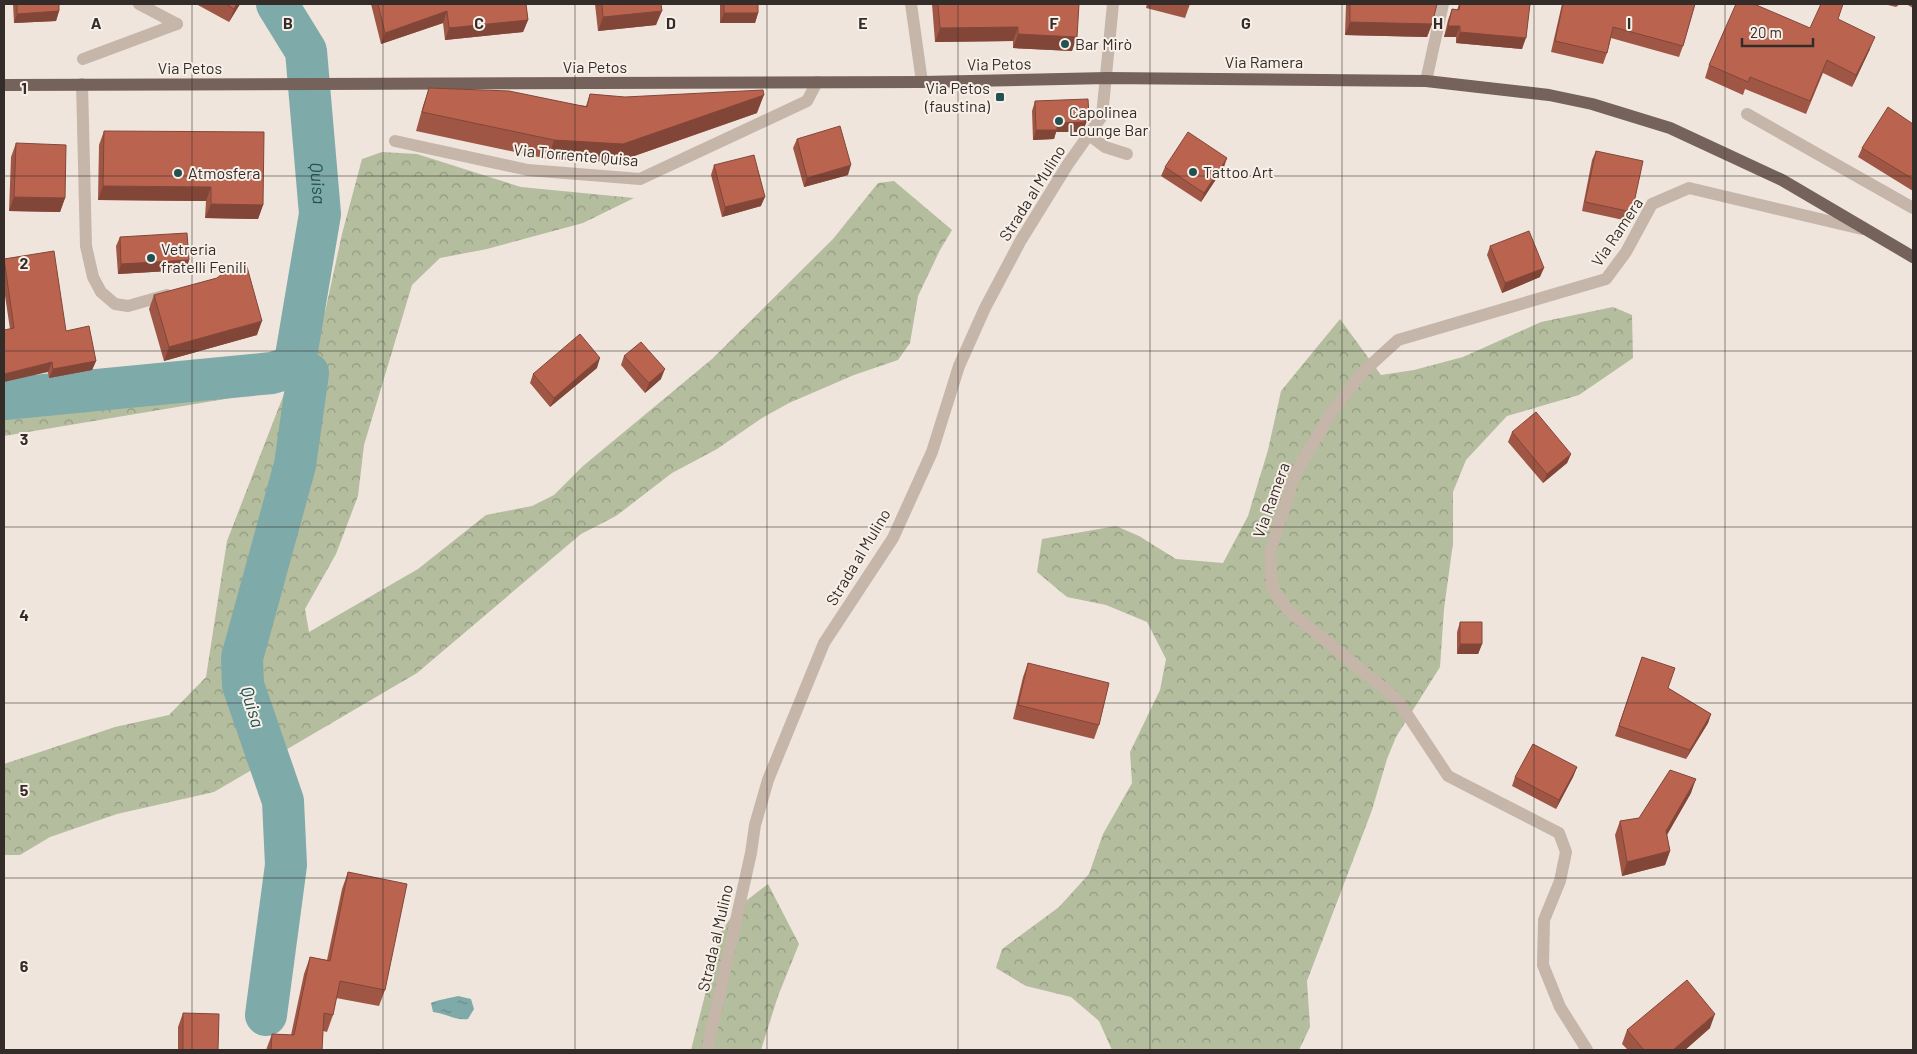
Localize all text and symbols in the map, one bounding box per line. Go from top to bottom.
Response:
text: A [91,13,102,32]
text: B [283,13,293,32]
text: C [474,13,484,32]
text: D [666,13,676,32]
text: E [858,13,868,32]
text: F [1050,13,1059,32]
text: G [1241,13,1251,32]
text: H [1433,13,1443,32]
text: I [1627,13,1631,32]
scale bar [1742,15,1813,47]
text: 20 m [1750,23,1782,41]
place label: Bar Mirò [1075,34,1132,53]
marker: Bar Mirò [1059,38,1071,50]
street label: Via Ramera [1225,52,1303,71]
street label: Via Petos [967,53,1031,74]
street label: Via Petos [563,57,627,76]
street label: Via Petos [158,58,222,77]
text: 1 [21,78,27,97]
place label: Via Petos (faustina) [924,78,991,115]
marker: Via Petos (faustina) [994,91,1006,103]
place label: Capolinea Lounge Bar [1069,102,1148,139]
marker: Capolinea Lounge Bar [1053,115,1065,127]
street label: Via Torrente Quisa [513,140,639,169]
street label: Strada al Mulino [995,141,1069,244]
water label: Quisa [306,161,331,205]
place label: Tattoo Art [1203,162,1274,181]
place label: Atmosfera [188,163,260,182]
marker: Tattoo Art [1187,166,1199,178]
marker: Atmosfera [172,167,184,179]
street label: Via Ramera [1587,194,1646,270]
place label: Vetreria fratelli Fenili [161,239,247,276]
marker: Vetreria fratelli Fenili [145,252,157,264]
text: 2 [20,253,29,272]
text: 3 [20,429,28,448]
street label: Via Ramera [1248,460,1293,540]
street label: Strada al Mulino [821,505,894,608]
text: 4 [19,605,29,624]
water label: Quisa [236,683,270,730]
text: 5 [20,780,29,799]
street label: Strada al Mulino [693,882,736,993]
text: 6 [20,956,29,975]

